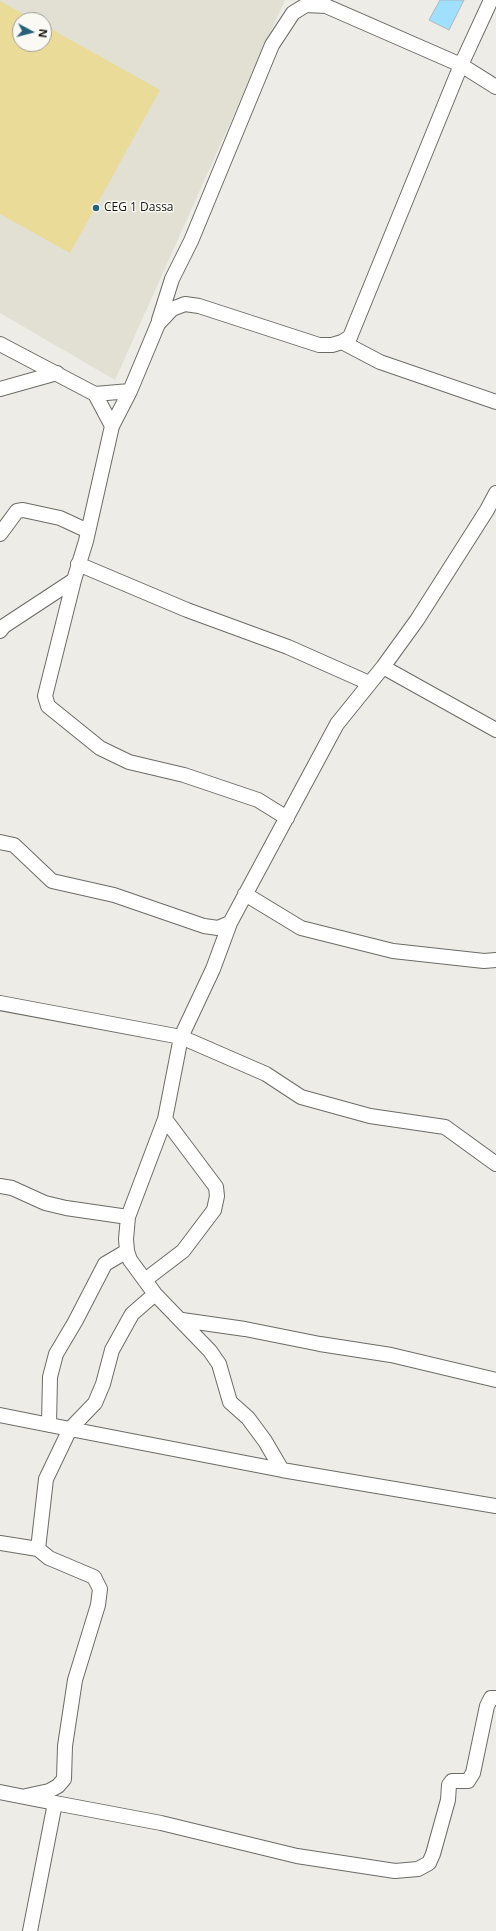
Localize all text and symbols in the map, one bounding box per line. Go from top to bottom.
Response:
north arrow [12,12,52,52]
text: N [35,28,51,39]
place label: CEG 1 Dassa [104,201,174,215]
marker: CEG 1 Dassa [91,203,101,213]

